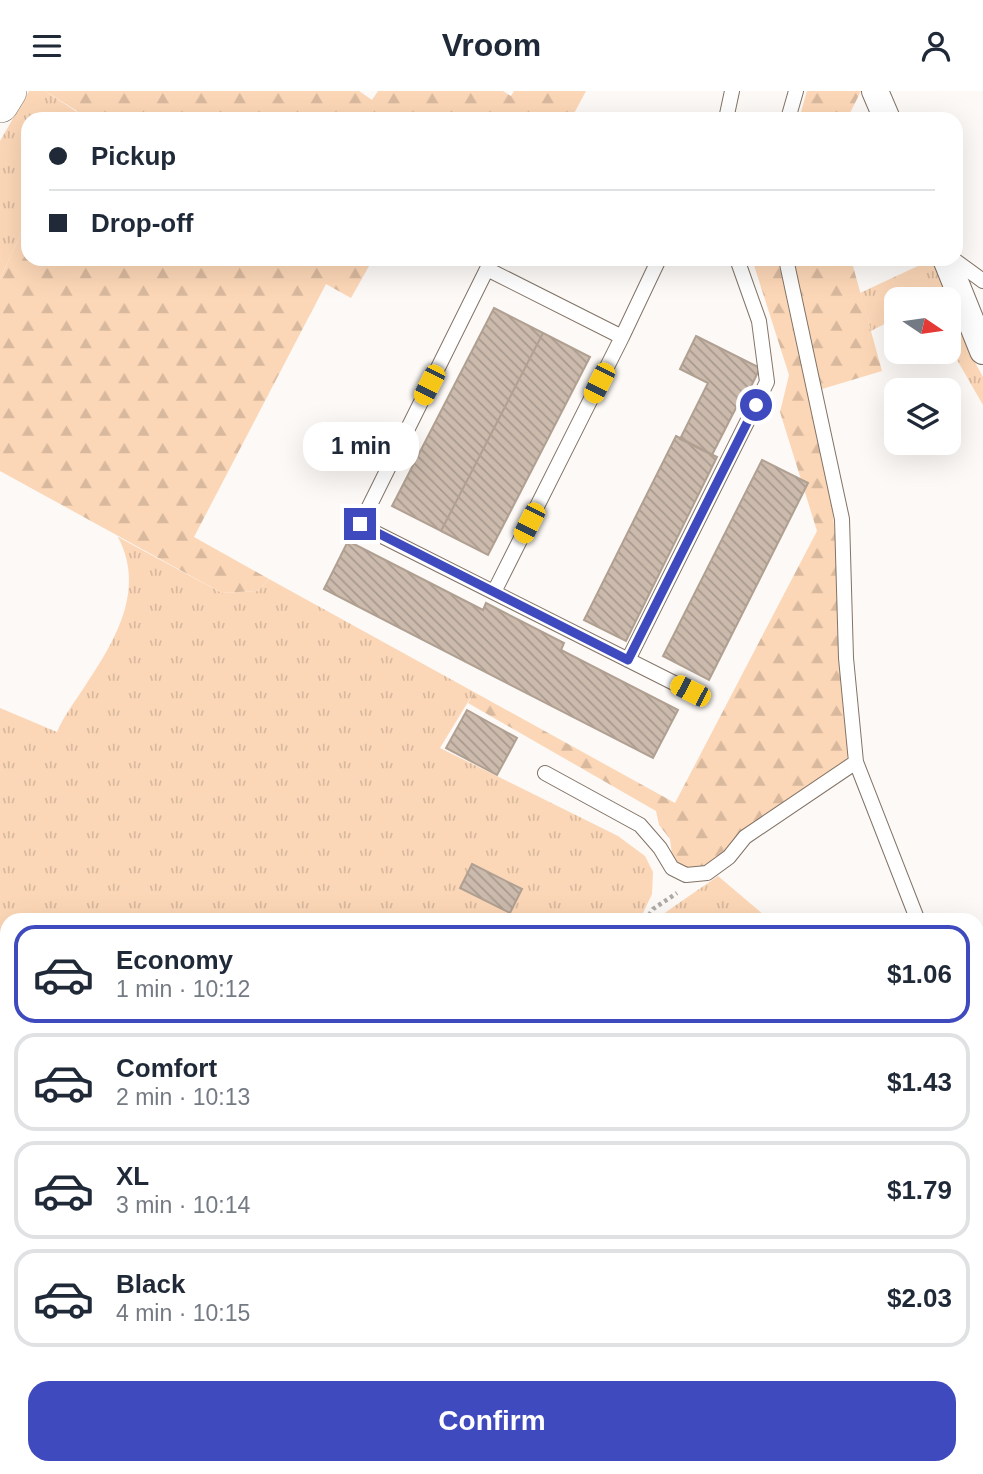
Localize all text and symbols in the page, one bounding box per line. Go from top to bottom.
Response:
icon: menu [28,27,66,65]
text: Vroom [442,27,541,63]
icon: person [917,27,955,65]
text: Pickup [91,141,176,171]
text: Drop-off [91,208,194,238]
north arrow [884,287,961,364]
map controls [884,287,961,455]
car [581,360,618,406]
car [411,362,448,408]
button: layers [884,378,961,455]
route start [740,389,772,421]
callout: 1 min [302,423,418,471]
text: 1 min [331,433,391,459]
car [511,500,548,546]
route end [344,508,376,540]
car [667,672,714,710]
icon: car [32,943,95,1006]
text: Economy [116,945,233,975]
text: $1.06 [887,959,952,989]
text: 1 min · 10:12 [116,976,250,1002]
icon: car [32,1051,95,1114]
text: Comfort [116,1053,217,1083]
text: $1.43 [887,1067,952,1097]
text: 2 min · 10:13 [116,1084,250,1110]
icon: car [32,1159,95,1222]
text: XL [116,1161,149,1191]
text: $1.79 [887,1175,952,1205]
text: 3 min · 10:14 [116,1192,250,1218]
icon: car [32,1267,95,1330]
text: Black [116,1269,185,1299]
text: $2.03 [887,1283,952,1313]
text: 4 min · 10:15 [116,1300,250,1326]
button: Confirm [28,1381,956,1461]

